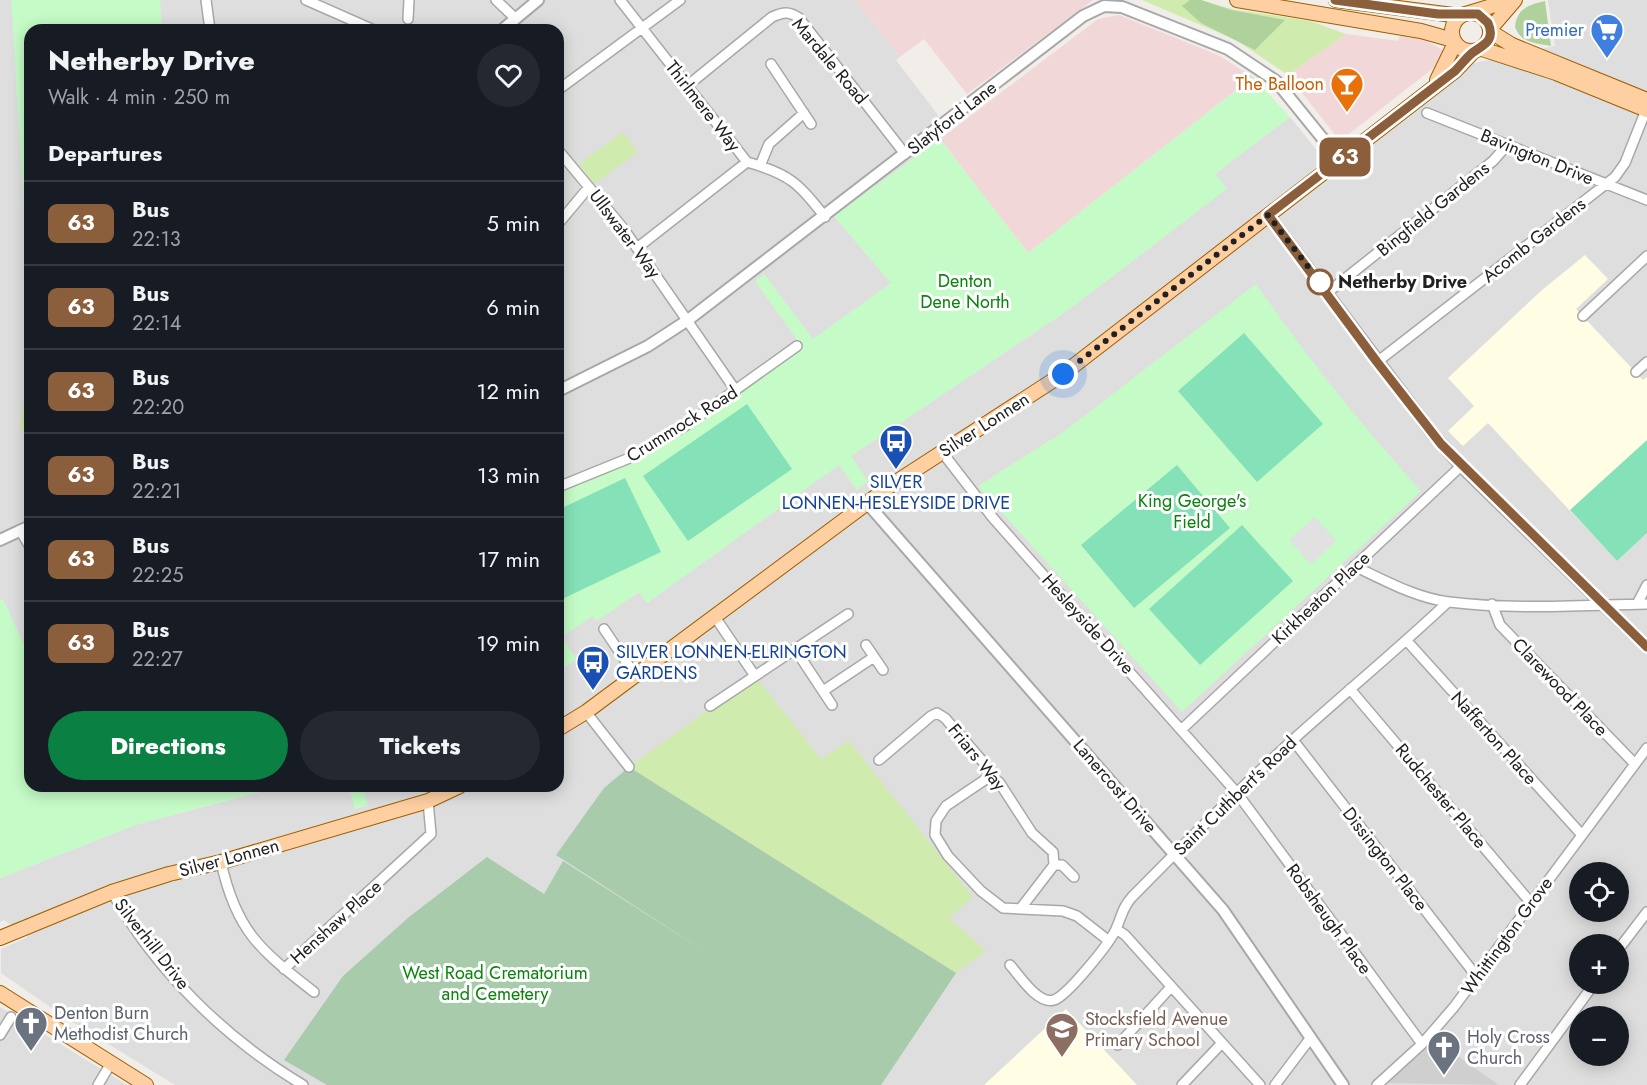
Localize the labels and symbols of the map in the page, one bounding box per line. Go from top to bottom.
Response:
street label: Mardale Road [786,12,874,110]
supermarket icon: Premier [1589,12,1625,59]
place label: Premier [1525,17,1585,43]
street label: Thirlmere Way [659,55,747,157]
bar icon: The Balloon [1329,66,1365,113]
place label: The Balloon [1235,71,1324,97]
street label: Slatyford Lane [902,75,1002,161]
street label: Bavington Drive [1477,122,1597,192]
line badge: 63 [1318,138,1372,176]
street label: Bingfield Gardens [1371,155,1495,263]
street label: Ullswater Way [583,184,667,284]
street label: Acomb Gardens [1477,191,1591,289]
park label: Denton Dene North [920,268,1010,315]
marker: Netherby Drive [1307,269,1333,295]
place label: Netherby Drive [1338,269,1467,295]
your location [1048,359,1078,389]
street label: Crummock Road [621,379,743,469]
street label: Silver Lonnen [934,386,1034,464]
bus stop icon: SILVER LONNEN-HESLEYSIDE DRIVE [878,423,914,470]
place label: SILVER LONNEN-HESLEYSIDE DRIVE [782,469,1010,516]
park label: King George's Field [1138,488,1246,535]
street label: Kirkheaton Place [1266,546,1376,650]
street label: Hesleyside Drive [1036,568,1140,680]
street label: Clarewood Place [1506,632,1614,742]
place label: SILVER LONNEN-ELRINGTON GARDENS [616,639,847,686]
bus stop icon: SILVER LONNEN-ELRINGTON GARDENS [575,644,611,691]
street label: Nafferton Place [1445,685,1543,791]
street label: Friars Way [942,718,1012,796]
street label: Saint Cuthbert's Road [1167,730,1303,862]
street label: Lanercost Drive [1067,733,1163,839]
street label: Rudchester Place [1389,738,1493,854]
street label: Dissington Place [1336,802,1434,916]
street label: Silver Lonnen [176,832,282,884]
street label: Robsheugh Place [1280,858,1378,980]
street label: Whittington Grove [1455,872,1559,1000]
street label: Henshaw Place [285,874,387,970]
street label: Silverhill Drive [108,893,196,995]
park label: West Road Crematorium and Cemetery [402,960,588,1007]
place label: Denton Burn Methodist Church [54,1000,189,1047]
church icon: Denton Burn Methodist Church [13,1005,49,1052]
place label: Stocksfield Avenue Primary School [1085,1006,1228,1053]
school or university icon: Stocksfield Avenue Primary School [1044,1011,1080,1058]
place label: Holy Cross Church [1467,1024,1550,1071]
church icon: Holy Cross Church [1426,1029,1462,1076]

